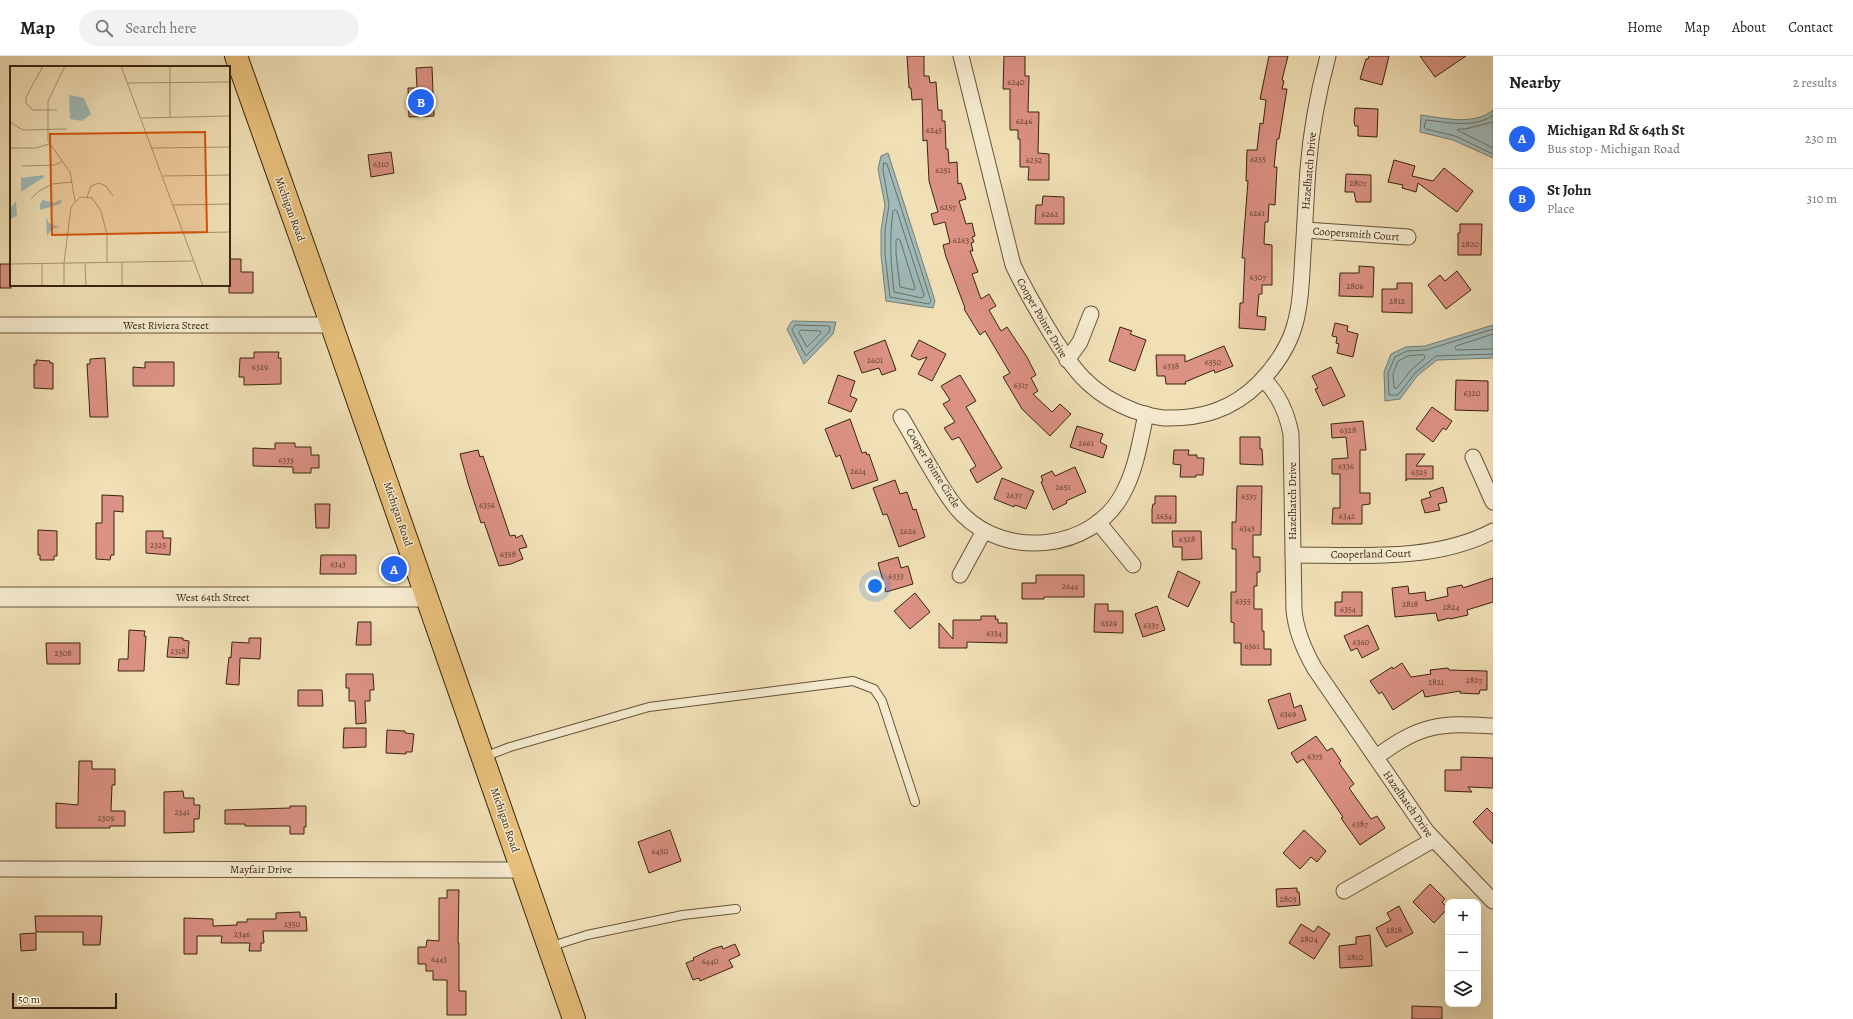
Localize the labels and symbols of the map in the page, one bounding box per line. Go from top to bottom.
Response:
inset map [10,66,230,286]
house number: 6240 [1007,76,1025,88]
pin: B [408,87,434,117]
house number: 6246 [1016,115,1032,127]
house number: 6245 [926,124,942,136]
street label: Hazelhatch Drive [1298,131,1320,210]
house number: 6255 [1250,153,1266,165]
house number: 6252 [1026,154,1043,166]
house number: 6310 [373,158,389,170]
house number: 6251 [935,164,951,176]
street label: Michigan Road [271,175,309,243]
house number: 2807 [1349,177,1367,189]
house number: 6257 [940,201,956,213]
house number: 6261 [1249,207,1265,219]
house number: 6262 [1042,208,1059,220]
street label: Coopersmith Court [1312,223,1400,245]
house number: 6263 [953,234,969,246]
house number: 2820 [1461,238,1479,250]
house number: 6307 [1250,271,1266,283]
street label: Cooper Pointe Drive [1013,275,1071,361]
house number: 2806 [1346,280,1364,292]
house number: 2812 [1389,295,1406,307]
street label: West Riviera Street [122,318,209,333]
house number: 2601 [867,354,883,366]
house number: 6350 [1205,356,1221,368]
house number: 6338 [1163,360,1179,372]
house number: 6329 [252,361,268,373]
house number: 6317 [1014,379,1029,391]
house number: 6320 [1464,387,1481,399]
house number: 6328 [1340,424,1356,436]
street label: Cooper Pointe Circle [902,425,964,511]
house number: 2661 [1078,437,1094,449]
house number: 6335 [278,454,294,466]
house number: 6336 [1338,460,1354,472]
street label: Hazelhatch Drive [1285,462,1300,540]
house number: 2614 [850,465,866,477]
house number: 6325 [1411,466,1427,478]
street label: Michigan Road [380,480,416,548]
house number: 2651 [1055,481,1071,493]
house number: 2637 [1006,489,1022,501]
house number: 6337 [1241,490,1257,502]
house number: 6356 [479,499,495,511]
house number: 2654 [1156,510,1172,522]
house number: 6342 [1339,510,1356,522]
house number: 6343 [1239,522,1255,534]
house number: 2626 [900,525,916,537]
house number: 6328 [1179,533,1195,545]
house number: 2325 [150,539,166,551]
street label: Cooperland Court [1331,546,1412,562]
house number: 6358 [500,548,516,560]
pin: A [381,554,407,584]
house number: 6343 [330,558,346,570]
house number: 6333 [888,570,904,582]
your location [865,576,885,596]
house number: 2644 [1062,580,1078,592]
street label: West 64th Street [175,590,250,605]
house number: 6355 [1235,595,1251,607]
house number: 2818 [1402,598,1418,610]
house number: 2824 [1443,601,1460,613]
house number: 6354 [1340,603,1356,615]
house number: 6329 [1101,617,1117,629]
house number: 6337 [1143,619,1159,631]
house number: 6334 [986,627,1002,639]
house number: 6360 [1353,636,1370,648]
house number: 6361 [1244,640,1260,652]
house number: 2318 [170,645,186,657]
house number: 2308 [54,647,72,659]
house number: 2827 [1466,674,1483,686]
house number: 2821 [1428,676,1444,688]
house number: 6369 [1280,708,1296,720]
house number: 6375 [1307,750,1323,762]
street label: Hazelhatch Drive [1380,768,1437,840]
street label: Michigan Road [487,786,523,854]
house number: 2341 [174,806,190,818]
house number: 2309 [98,812,114,824]
house number: 6387 [1352,818,1368,830]
house number: 6430 [652,845,669,857]
street label: Mayfair Drive [230,862,292,877]
house number: 2803 [1279,893,1297,905]
house number: 2350 [284,918,301,930]
house number: 2818 [1386,924,1402,936]
house number: 2346 [234,928,250,940]
house number: 2804 [1300,933,1318,945]
house number: 2810 [1347,951,1363,963]
house number: 6443 [431,953,447,965]
house number: 6440 [701,955,719,967]
scale bar [12,991,117,1010]

